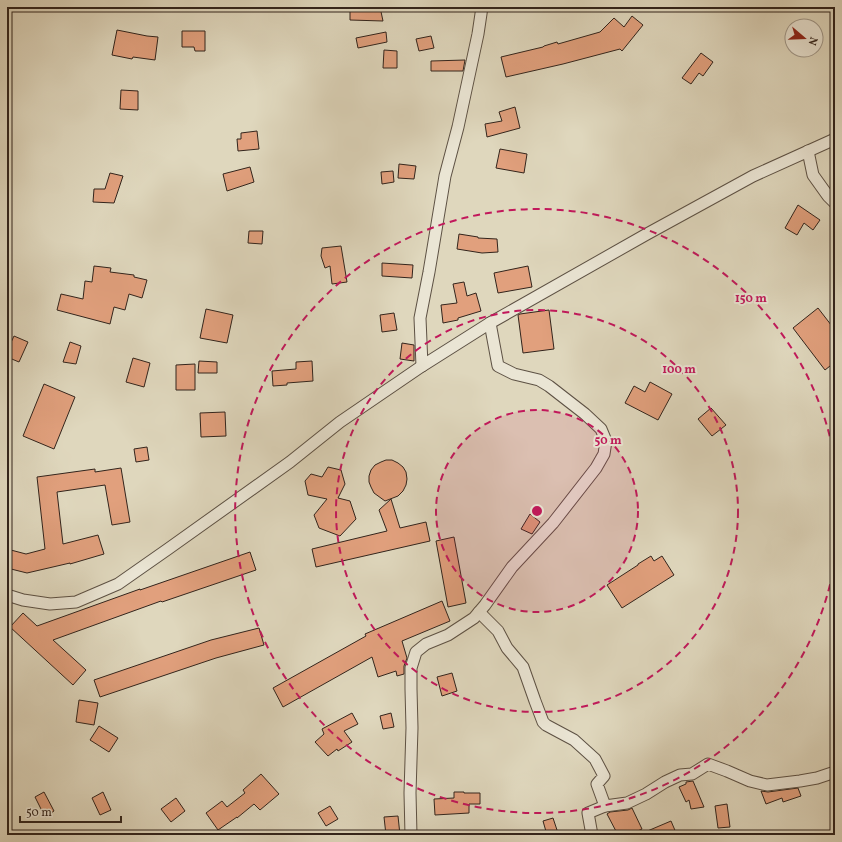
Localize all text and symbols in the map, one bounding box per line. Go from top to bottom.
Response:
north arrow [784,18,824,58]
text: N [804,35,820,47]
text: 150 m [735,291,767,307]
text: 100 m [662,362,696,378]
text: 50 m [594,433,622,449]
centre of rings [530,504,544,518]
scale bar [20,798,121,824]
text: 50 m [26,805,52,821]

